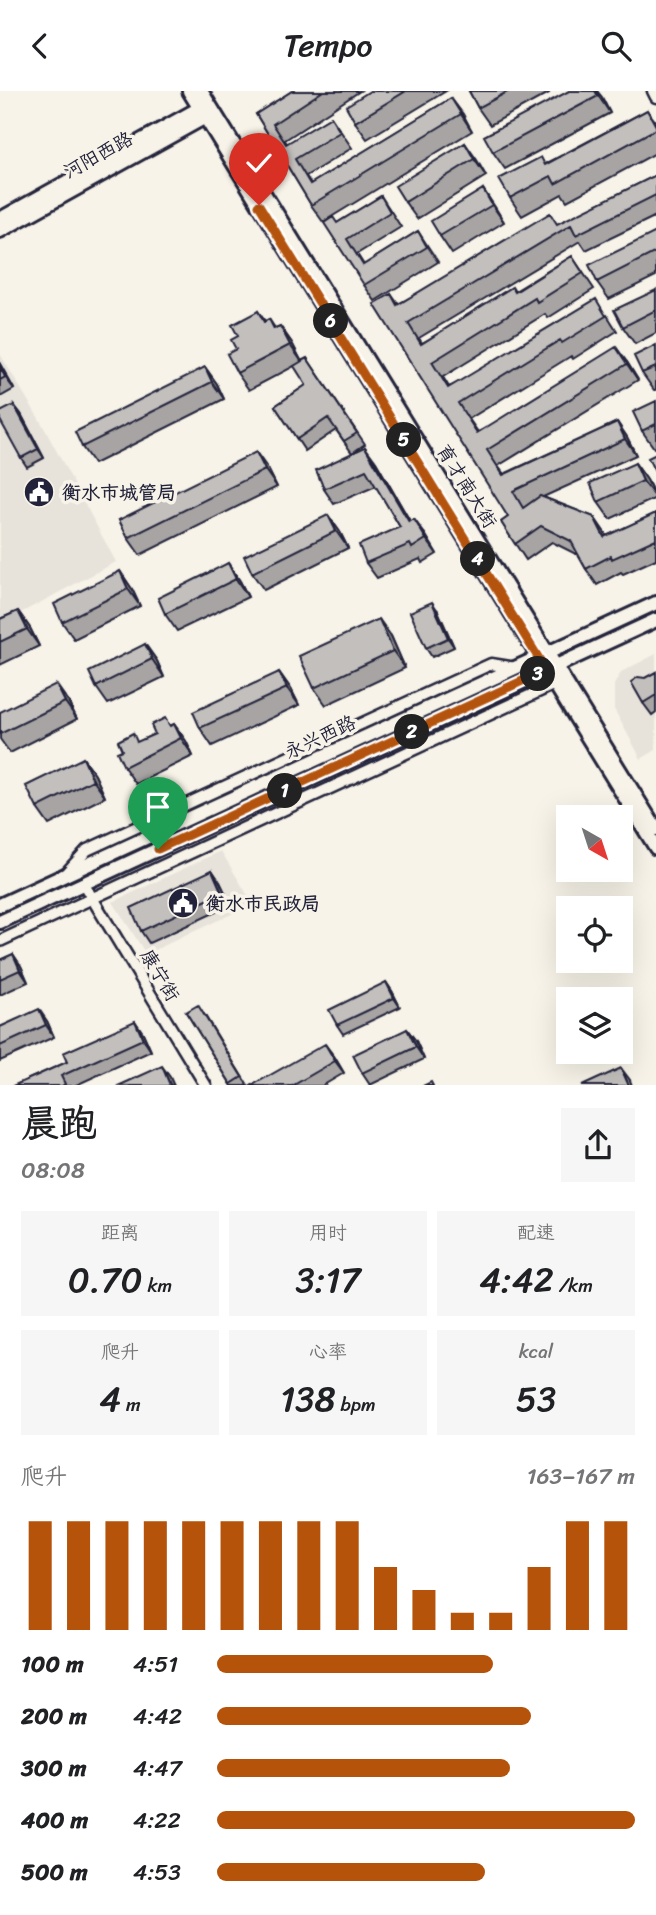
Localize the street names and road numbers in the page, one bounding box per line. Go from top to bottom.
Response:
street label: 河阳西路 [57,122,139,188]
street label: 育才南大街 [428,437,506,535]
street label: 永兴西路 [279,706,361,768]
street label: 康宁街 [131,942,189,1008]

